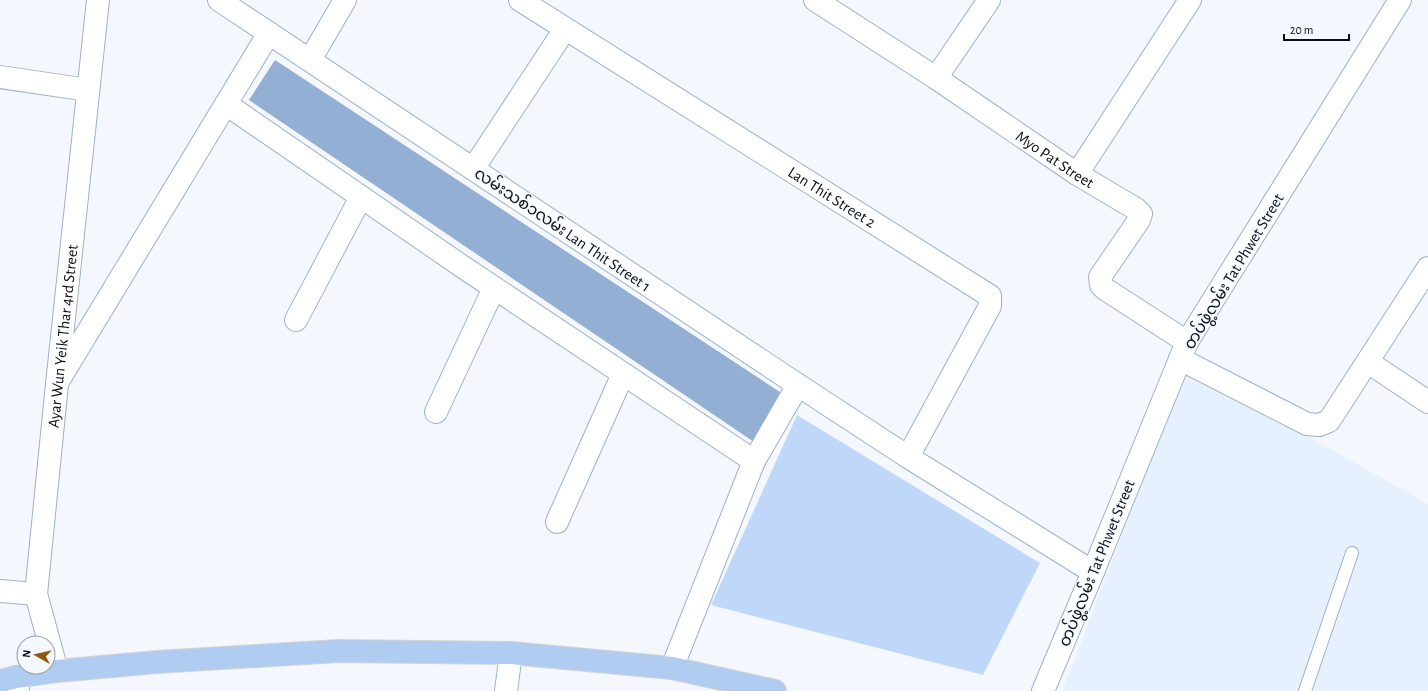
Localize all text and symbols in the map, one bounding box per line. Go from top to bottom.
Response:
scale bar [1284,16,1349,42]
text: 20 m [1290,24,1313,36]
street label: Myo Pat Street [1013,128,1097,191]
street label: လမ်းသစ်၁လမ်း Lan Thit Street 1 [472,162,656,295]
street label: Lan Thit Street 2 [785,164,878,231]
street label: တပ်ဖွဲ့လမ်း Tat Phwet Street [1178,189,1291,355]
street label: Ayar Wun Yeik Thar 4rd Street [46,244,81,429]
street label: တပ်ဖွဲ့လမ်း Tat Phwet Street [1052,476,1142,651]
north arrow [16,635,56,675]
text: N [21,649,33,658]

